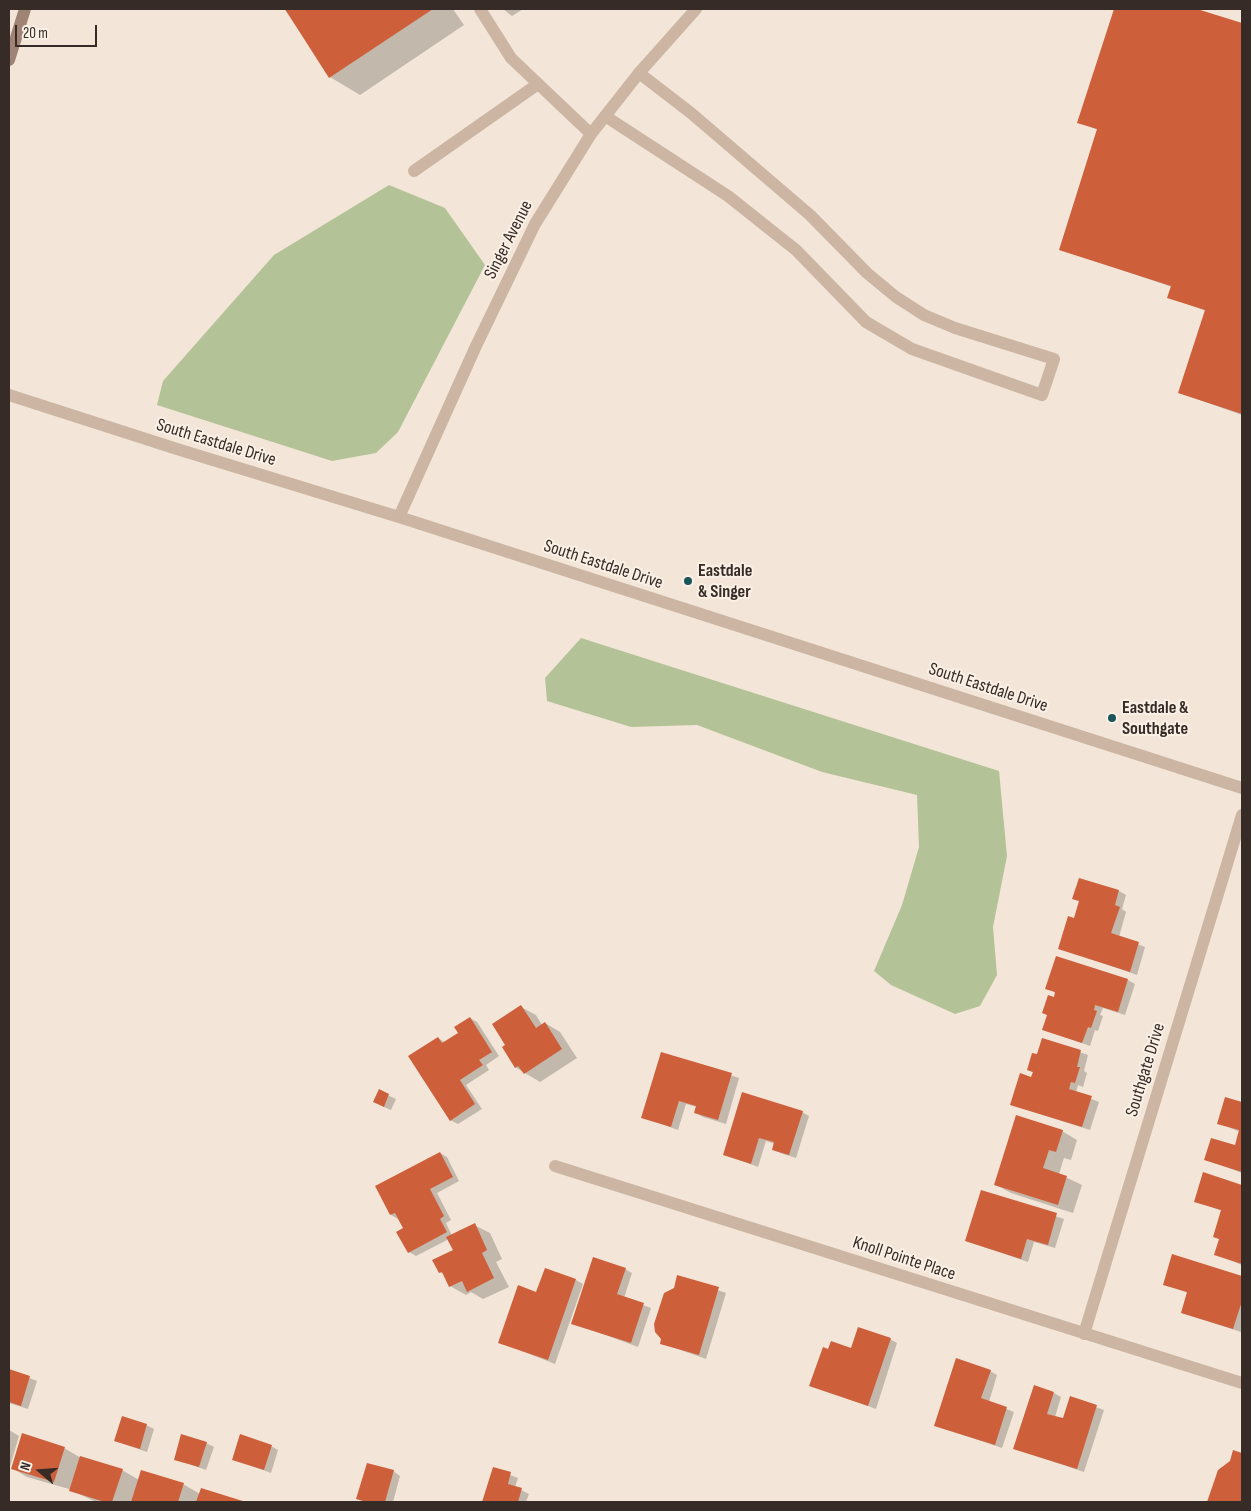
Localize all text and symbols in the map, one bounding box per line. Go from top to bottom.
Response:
scale bar [18,15,100,47]
text: 20 m [23,24,48,43]
street label: Singer Avenue [480,197,538,283]
street label: South Eastdale Drive [154,415,278,471]
street label: South Eastdale Drive [541,536,665,594]
place label: Eastdale & Singer [698,560,752,602]
marker: Eastdale & Singer [682,575,694,587]
street label: South Eastdale Drive [926,659,1050,717]
place label: Eastdale & Southgate [1122,697,1189,740]
marker: Eastdale & Southgate [1106,712,1118,724]
street label: Southgate Drive [1122,1021,1170,1119]
street label: Knoll Pointe Place [850,1232,958,1286]
north arrow [15,1446,65,1496]
text: N [16,1460,34,1472]

